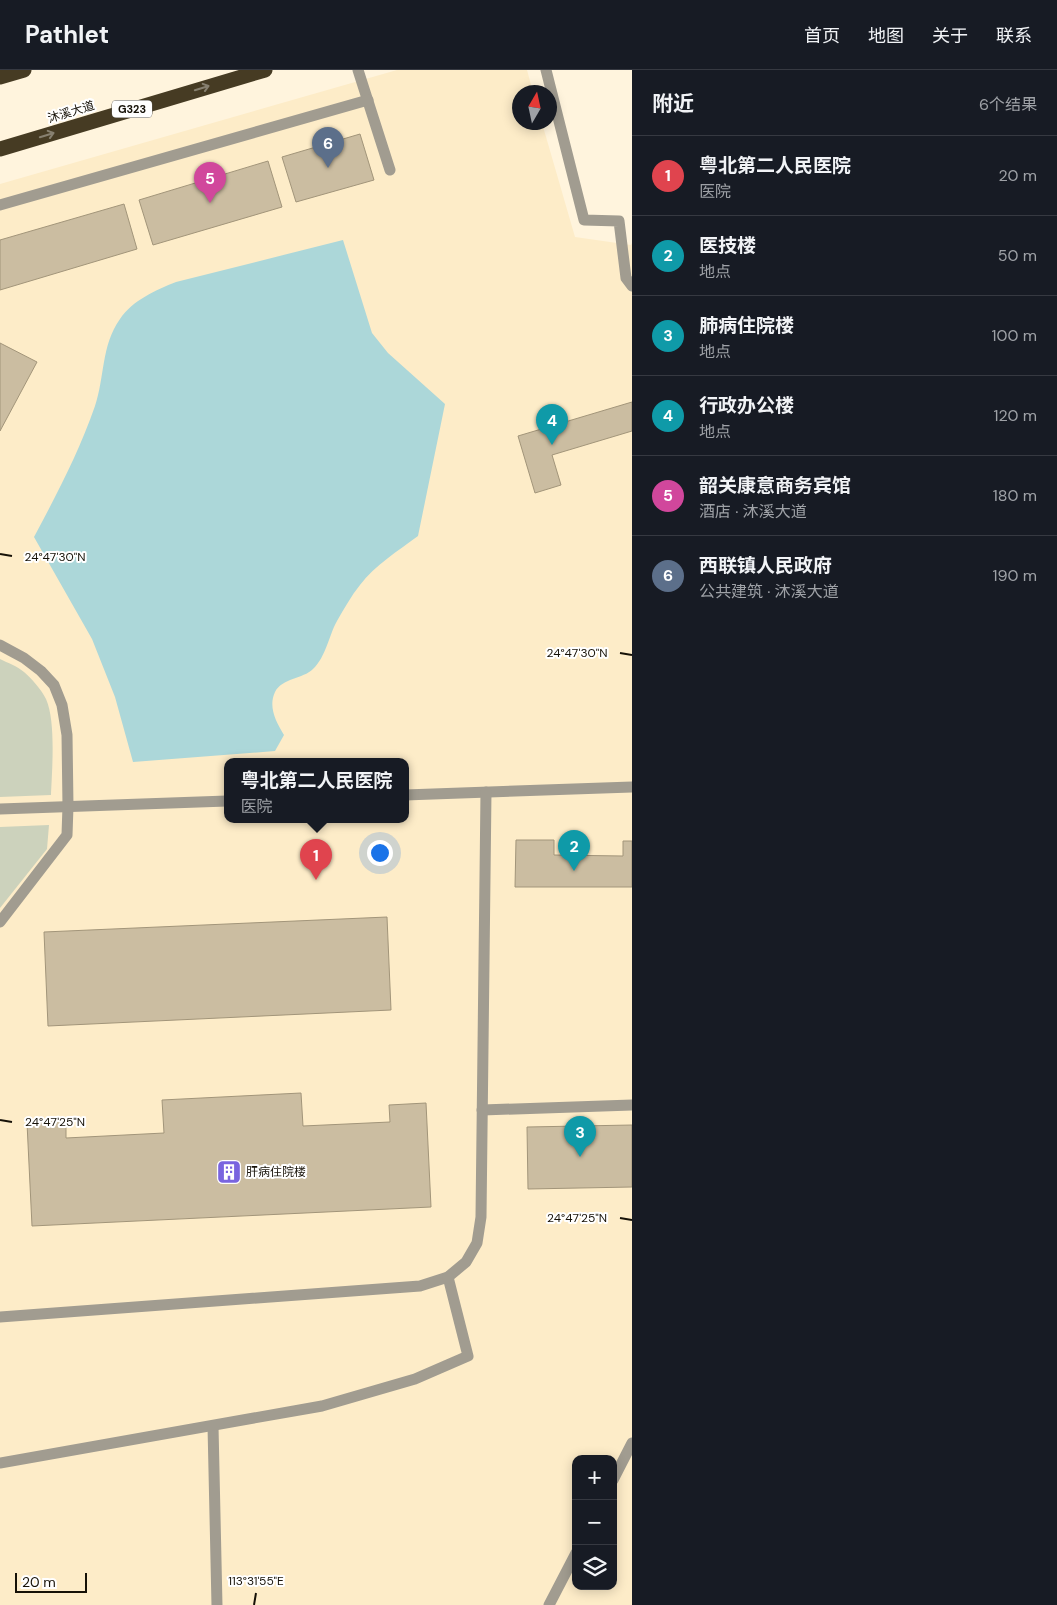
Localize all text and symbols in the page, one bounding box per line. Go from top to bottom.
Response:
text: Pathlet [25,19,109,50]
text: 首页 [804,24,840,48]
text: 地图 [868,24,904,48]
text: 关于 [932,24,968,48]
text: 联系 [996,24,1032,48]
one-way arrow [194,83,210,93]
north arrow [512,85,557,130]
text: 附近 [652,90,694,118]
text: 6个结果 [979,94,1037,115]
street label: 沐溪大道 [46,97,96,127]
road number: G323 [112,100,152,118]
pin: 6 [312,127,344,168]
one-way arrow [38,129,54,139]
text: 粤北第二人民医院 [699,153,851,178]
pin: 5 [194,162,226,203]
text: 1 [665,165,671,186]
text: 20 m [998,165,1037,186]
text: 医院 [699,181,731,202]
text: 医技楼 [699,233,756,258]
text: 2 [663,245,673,266]
text: 50 m [998,245,1037,266]
text: 地点 [699,261,731,282]
text: 肺病住院楼 [699,313,794,338]
text: 3 [663,325,673,346]
text: 100 m [992,325,1037,346]
text: 地点 [699,341,731,362]
text: 行政办公楼 [699,393,794,418]
pin: 4 [536,404,568,445]
text: 4 [663,405,673,426]
text: 120 m [993,405,1037,426]
text: 地点 [699,421,731,442]
text: 韶关康意商务宾馆 [699,473,851,498]
text: 5 [663,485,673,506]
text: 180 m [993,485,1037,506]
text: 酒店 · 沐溪大道 [699,501,807,522]
text: 24°47'30"N [24,549,86,565]
text: 西联镇人民政府 [699,553,832,578]
text: 6 [663,565,673,586]
text: 190 m [993,565,1037,586]
text: 公共建筑 · 沐溪大道 [699,581,839,602]
text: 24°47'30"N [546,645,608,661]
popup [224,758,409,823]
text: 粤北第二人民医院 [240,768,393,793]
text: 医院 [240,796,273,817]
pin: 2 [558,830,590,871]
pin: 1 [300,839,332,880]
your location [367,840,393,866]
text: 24°47'25"N [25,1114,85,1130]
pin: 3 [564,1116,596,1157]
building icon: 肝病住院楼 [216,1159,242,1185]
place label: 肝病住院楼 [246,1164,306,1180]
text: 24°47'25"N [547,1210,607,1226]
map controls [572,1455,617,1590]
button: + [572,1455,617,1500]
button: − [572,1500,617,1545]
button: layers [572,1545,617,1590]
scale bar [15,1570,88,1593]
text: 20 m [22,1573,56,1591]
text: 113°31'55"E [228,1573,284,1589]

